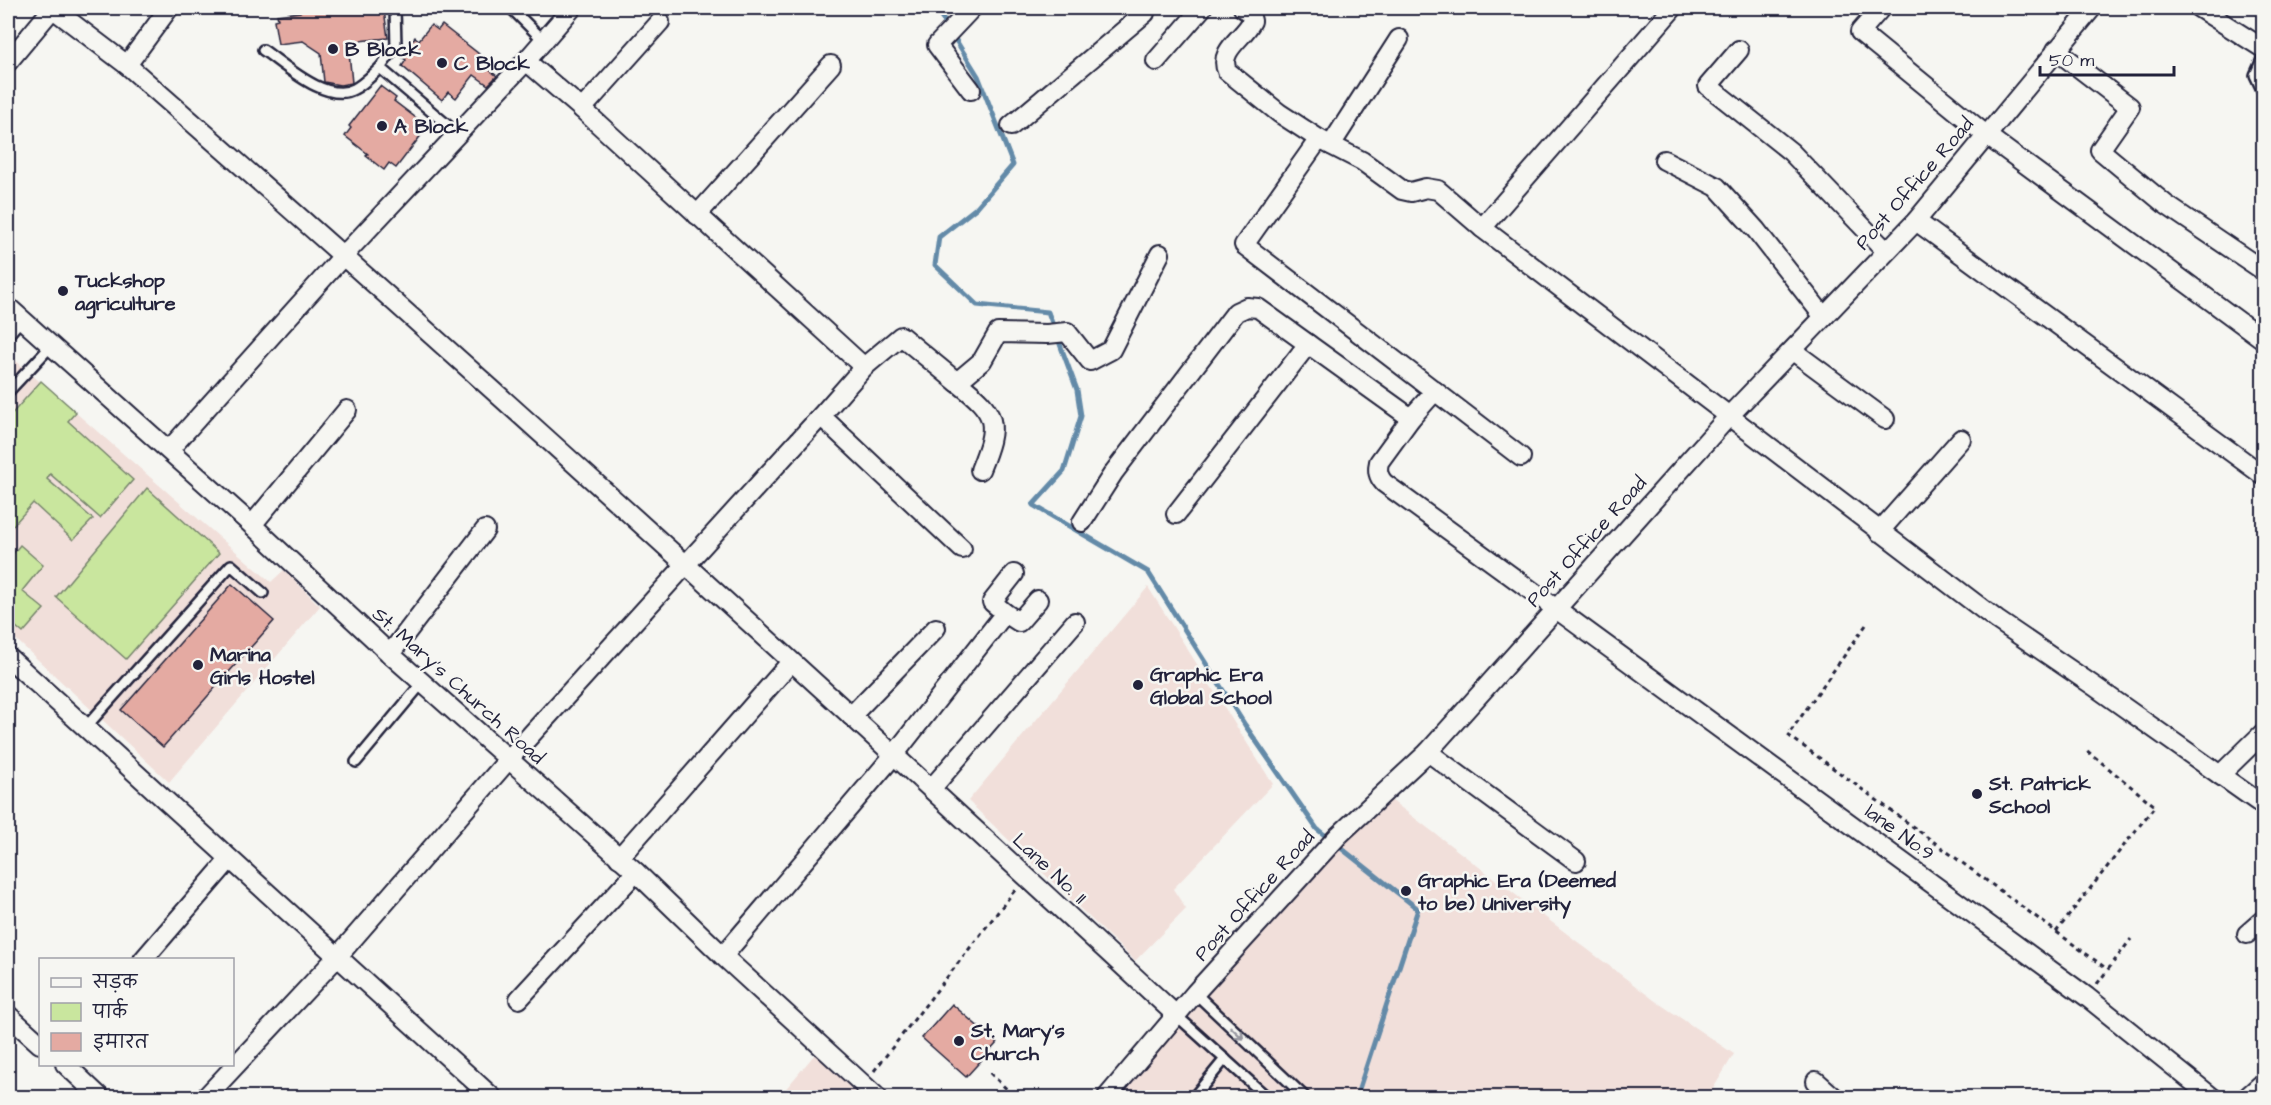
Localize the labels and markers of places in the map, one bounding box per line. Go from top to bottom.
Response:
place label: B Block [345,36,421,64]
marker: B Block [326,42,340,56]
place label: C Block [454,50,530,78]
marker: C Block [435,56,449,70]
place label: A Block [394,113,469,141]
marker: A Block [375,119,389,133]
place label: Tuckshop agriculture [74,267,176,319]
marker: Tuckshop agriculture [56,284,70,298]
place label: Marina Girls Hostel [210,641,315,692]
marker: Marina Girls Hostel [191,658,205,672]
place label: Graphic Era Global School [1150,661,1272,712]
marker: Graphic Era Global School [1131,678,1145,692]
place label: St. Patrick School [1988,770,2091,821]
marker: St. Patrick School [1970,787,1984,801]
place label: Graphic Era (Deemed to be) University [1417,867,1617,919]
marker: Graphic Era (Deemed to be) University [1399,884,1413,898]
place label: St. Mary’s Church [970,1017,1065,1068]
marker: St. Mary’s Church [952,1034,966,1048]

